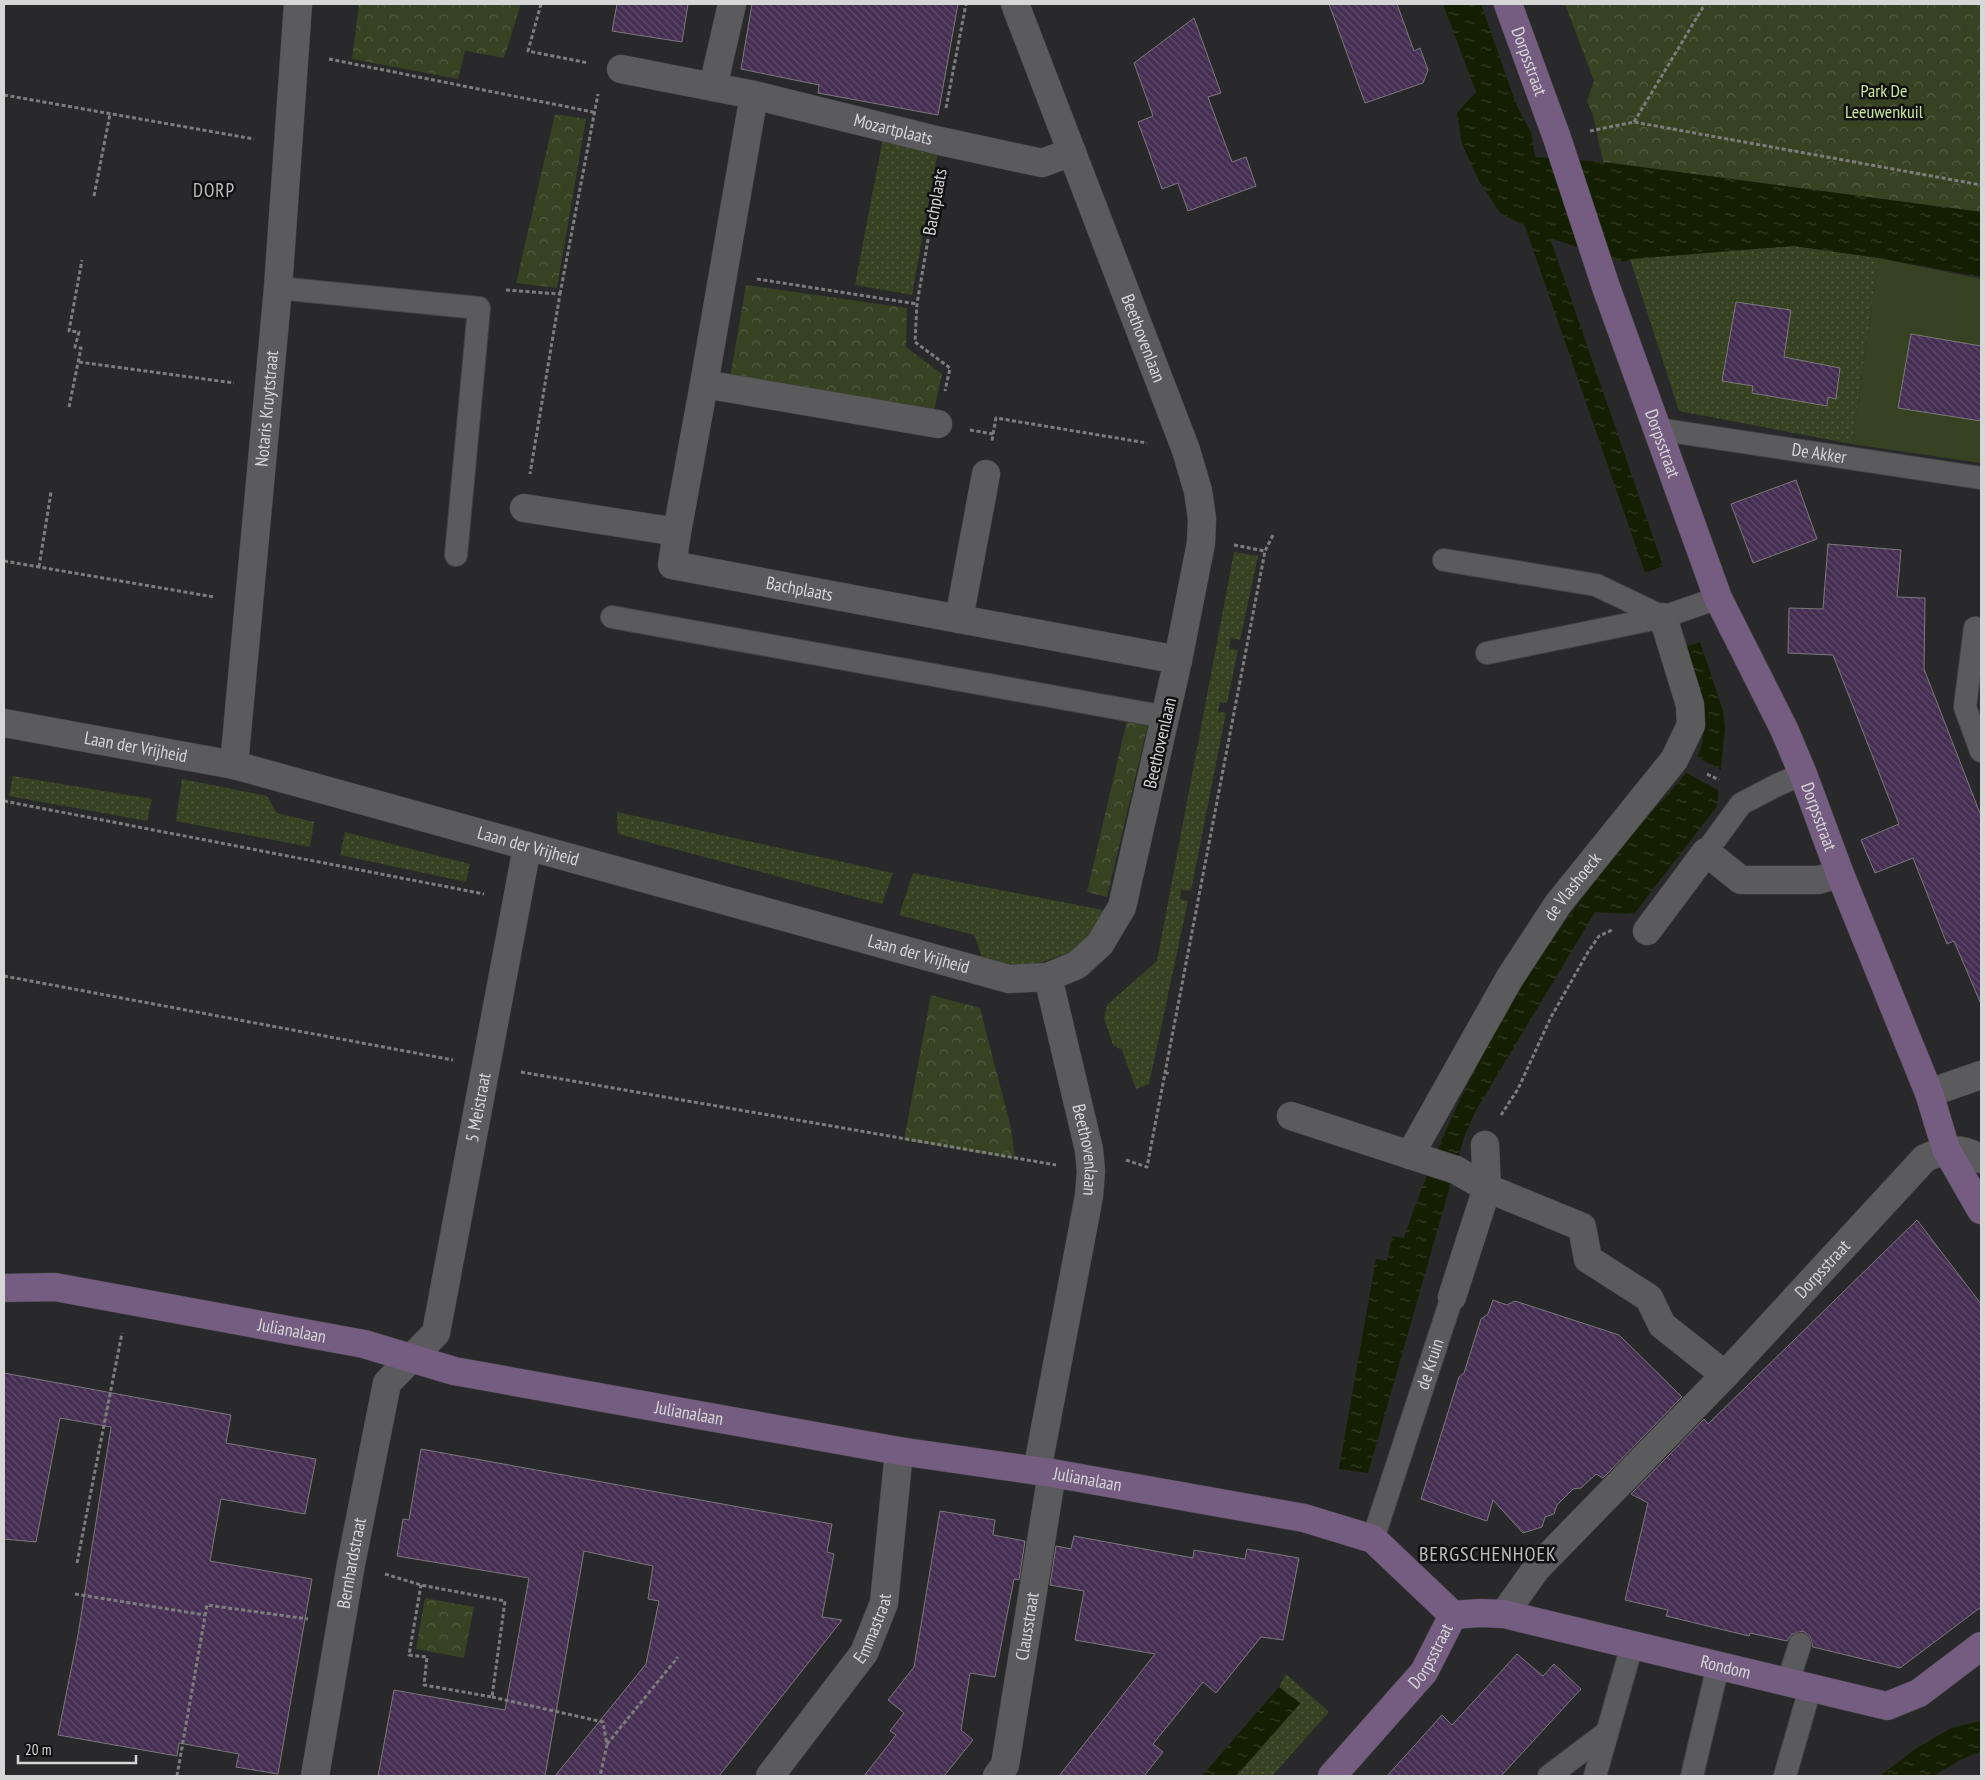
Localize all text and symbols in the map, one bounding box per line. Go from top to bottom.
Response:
street label: Dorpsstraat [1506,24,1553,99]
park label: Park De Leeuwenkuil [1845,79,1924,123]
street label: Mozartplaats [852,108,935,150]
street label: Bachplaats [917,167,952,237]
district label: DORP [193,178,235,202]
street label: Beethovenlaan [1116,291,1171,385]
street label: Notaris Kruytstraat [250,349,283,468]
street label: Dorpsstraat [1640,406,1686,481]
street label: De Akker [1790,438,1848,469]
street label: Bachplaats [764,571,835,606]
street label: Beethovenlaan [1138,695,1181,791]
street label: Laan der Vrijheid [83,726,189,767]
street label: Dorpsstraat [1796,779,1842,854]
street label: Laan der Vrijheid [475,821,582,871]
street label: de Vlashoeck [1538,847,1606,925]
street label: Laan der Vrijheid [865,929,972,979]
street label: 5 Meistraat [460,1071,495,1144]
street label: Beethovenlaan [1067,1102,1103,1196]
street label: Dorpsstraat [1790,1235,1855,1303]
street label: Julianalaan [255,1312,328,1348]
street label: de Kruin [1411,1336,1449,1392]
street label: Julianalaan [652,1395,725,1430]
street label: Julianalaan [1051,1461,1124,1496]
street label: Bernhardstraat [332,1516,371,1610]
district label: BERGSCHENHOEK [1419,1541,1557,1567]
street label: Clausstraat [1010,1590,1044,1662]
street label: Emmastraat [848,1593,896,1668]
street label: Dorpsstraat [1403,1619,1458,1693]
street label: Rondom [1698,1650,1753,1684]
scale bar [18,1732,135,1764]
text: 20 m [25,1740,51,1759]

